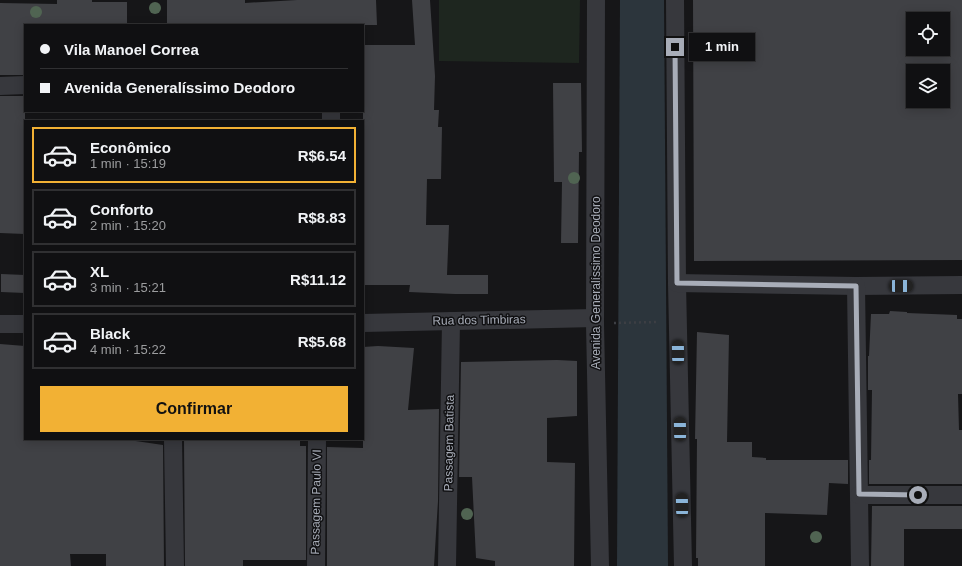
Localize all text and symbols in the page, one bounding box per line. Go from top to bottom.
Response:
map controls [906,12,950,108]
button: locate [906,12,950,56]
callout: 1 min [689,33,755,61]
route end [666,38,684,56]
text: 1 min [705,39,739,54]
text: Vila Manoel Correa [64,41,199,58]
button: layers [906,64,950,108]
text: Avenida Generalíssimo Deodoro [64,79,295,96]
icon: car [42,137,78,173]
text: Econômico [90,139,171,156]
text: R$6.54 [298,147,346,164]
text: 1 min · 15:19 [90,156,166,171]
street label: Avenida Generalíssimo Deodoro [589,196,603,370]
icon: car [42,199,78,235]
text: Conforto [90,201,153,218]
text: R$8.83 [298,209,346,226]
text: 2 min · 15:20 [90,218,166,233]
icon: car [42,261,78,297]
text: XL [90,263,109,280]
text: R$11.12 [290,271,346,288]
text: 3 min · 15:21 [90,280,166,295]
car [889,280,913,292]
street label: Rua dos Timbiras [432,312,526,328]
icon: car [42,323,78,359]
text: Black [90,325,130,342]
text: R$5.68 [298,333,346,350]
car [672,340,684,364]
text: 4 min · 15:22 [90,342,166,357]
button: Confirmar [40,386,348,432]
street label: Passagem Batista [441,394,457,491]
car [674,417,686,441]
street label: Passagem Paulo VI [308,449,324,555]
route start [909,486,927,504]
car [676,493,688,517]

